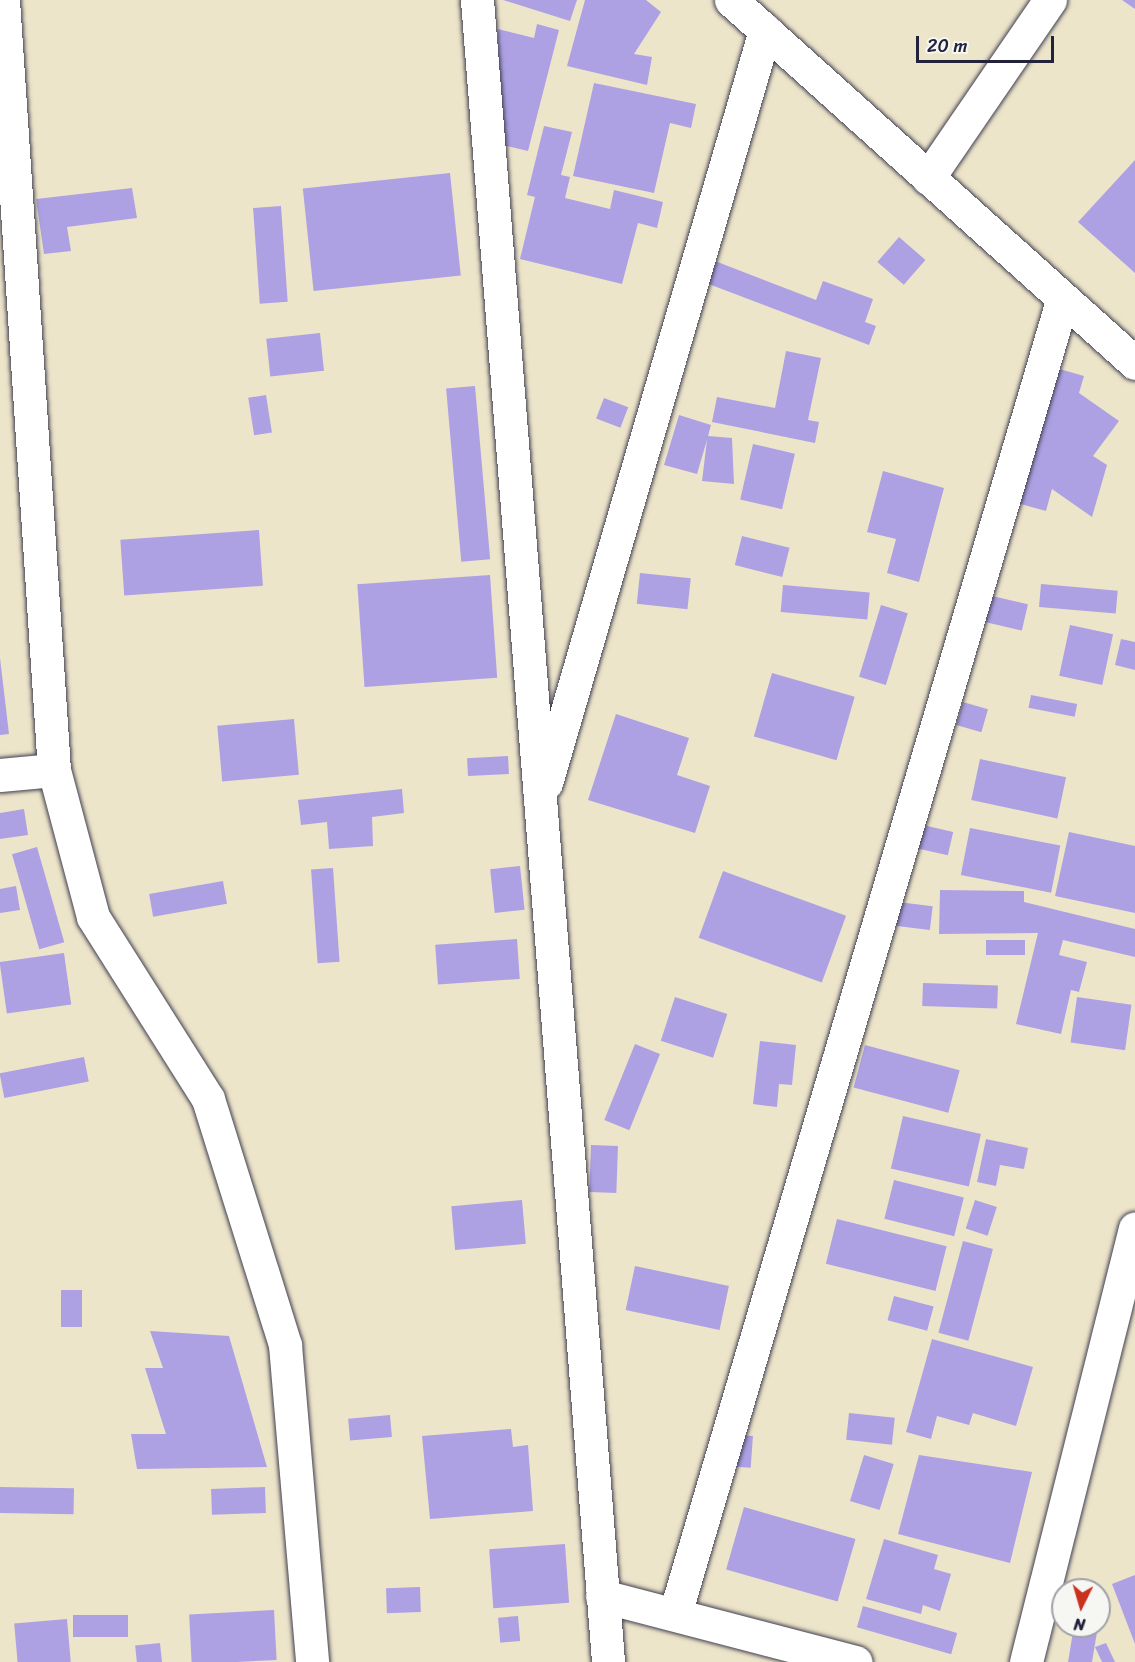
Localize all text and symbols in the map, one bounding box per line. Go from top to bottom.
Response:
scale bar [919,24,1057,62]
text: 20 m [927,30,967,62]
north arrow [1051,1578,1111,1638]
text: N [1073,1610,1086,1639]

